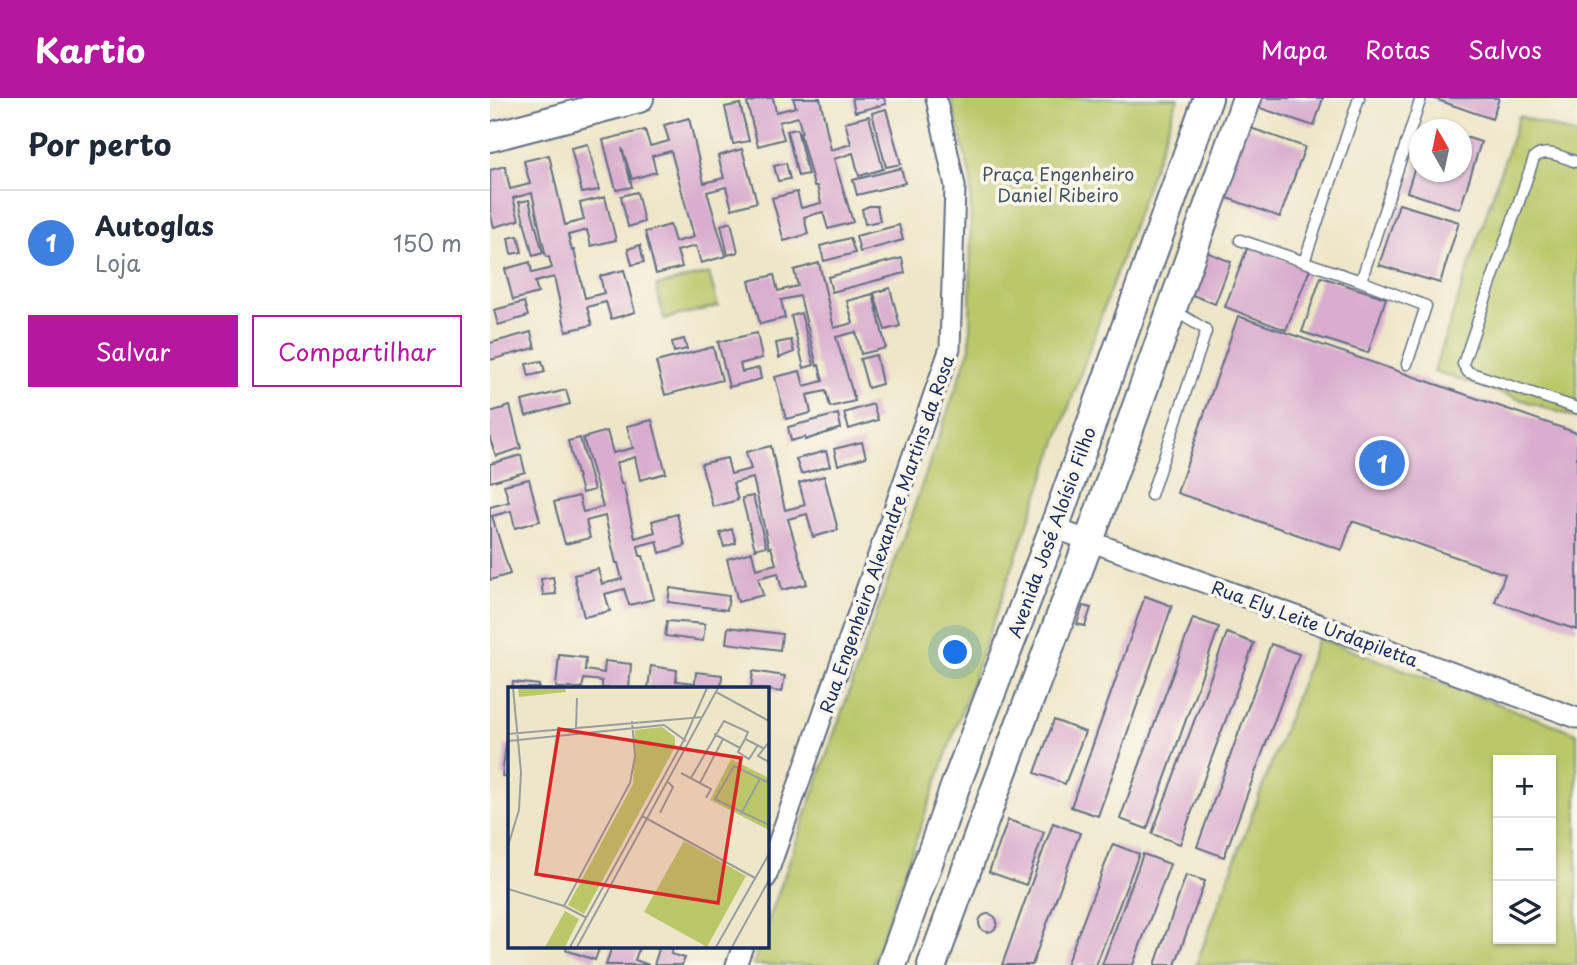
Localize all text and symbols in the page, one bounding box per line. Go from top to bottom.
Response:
text: Kartio [35,24,145,74]
text: Mapa [1261,31,1327,67]
text: Rotas [1365,31,1430,67]
text: Salvos [1468,31,1542,67]
north arrow [1409,119,1472,182]
text: Por perto [28,121,171,166]
park label: Praça Engenheiro Daniel Ribeiro [982,160,1134,208]
text: Autoglas [95,206,214,245]
text: 1 [46,225,57,260]
text: 150 m [393,225,462,260]
text: Loja [95,245,141,280]
button: Salvar [28,315,238,387]
button: Compartilhar [252,315,462,387]
street label: Rua Engenheiro Alexandre Martins da Rosa [812,351,960,716]
street label: Avenida José Aloísio Filho [1000,423,1102,641]
pin: 1 [1359,437,1405,489]
street label: Rua Ely Leite Urdapiletta [1208,573,1423,673]
your location [938,635,972,669]
inset map [508,687,768,948]
map controls [1493,755,1556,944]
button: + [1493,755,1556,818]
button: − [1493,818,1556,881]
button: layers [1493,881,1556,944]

